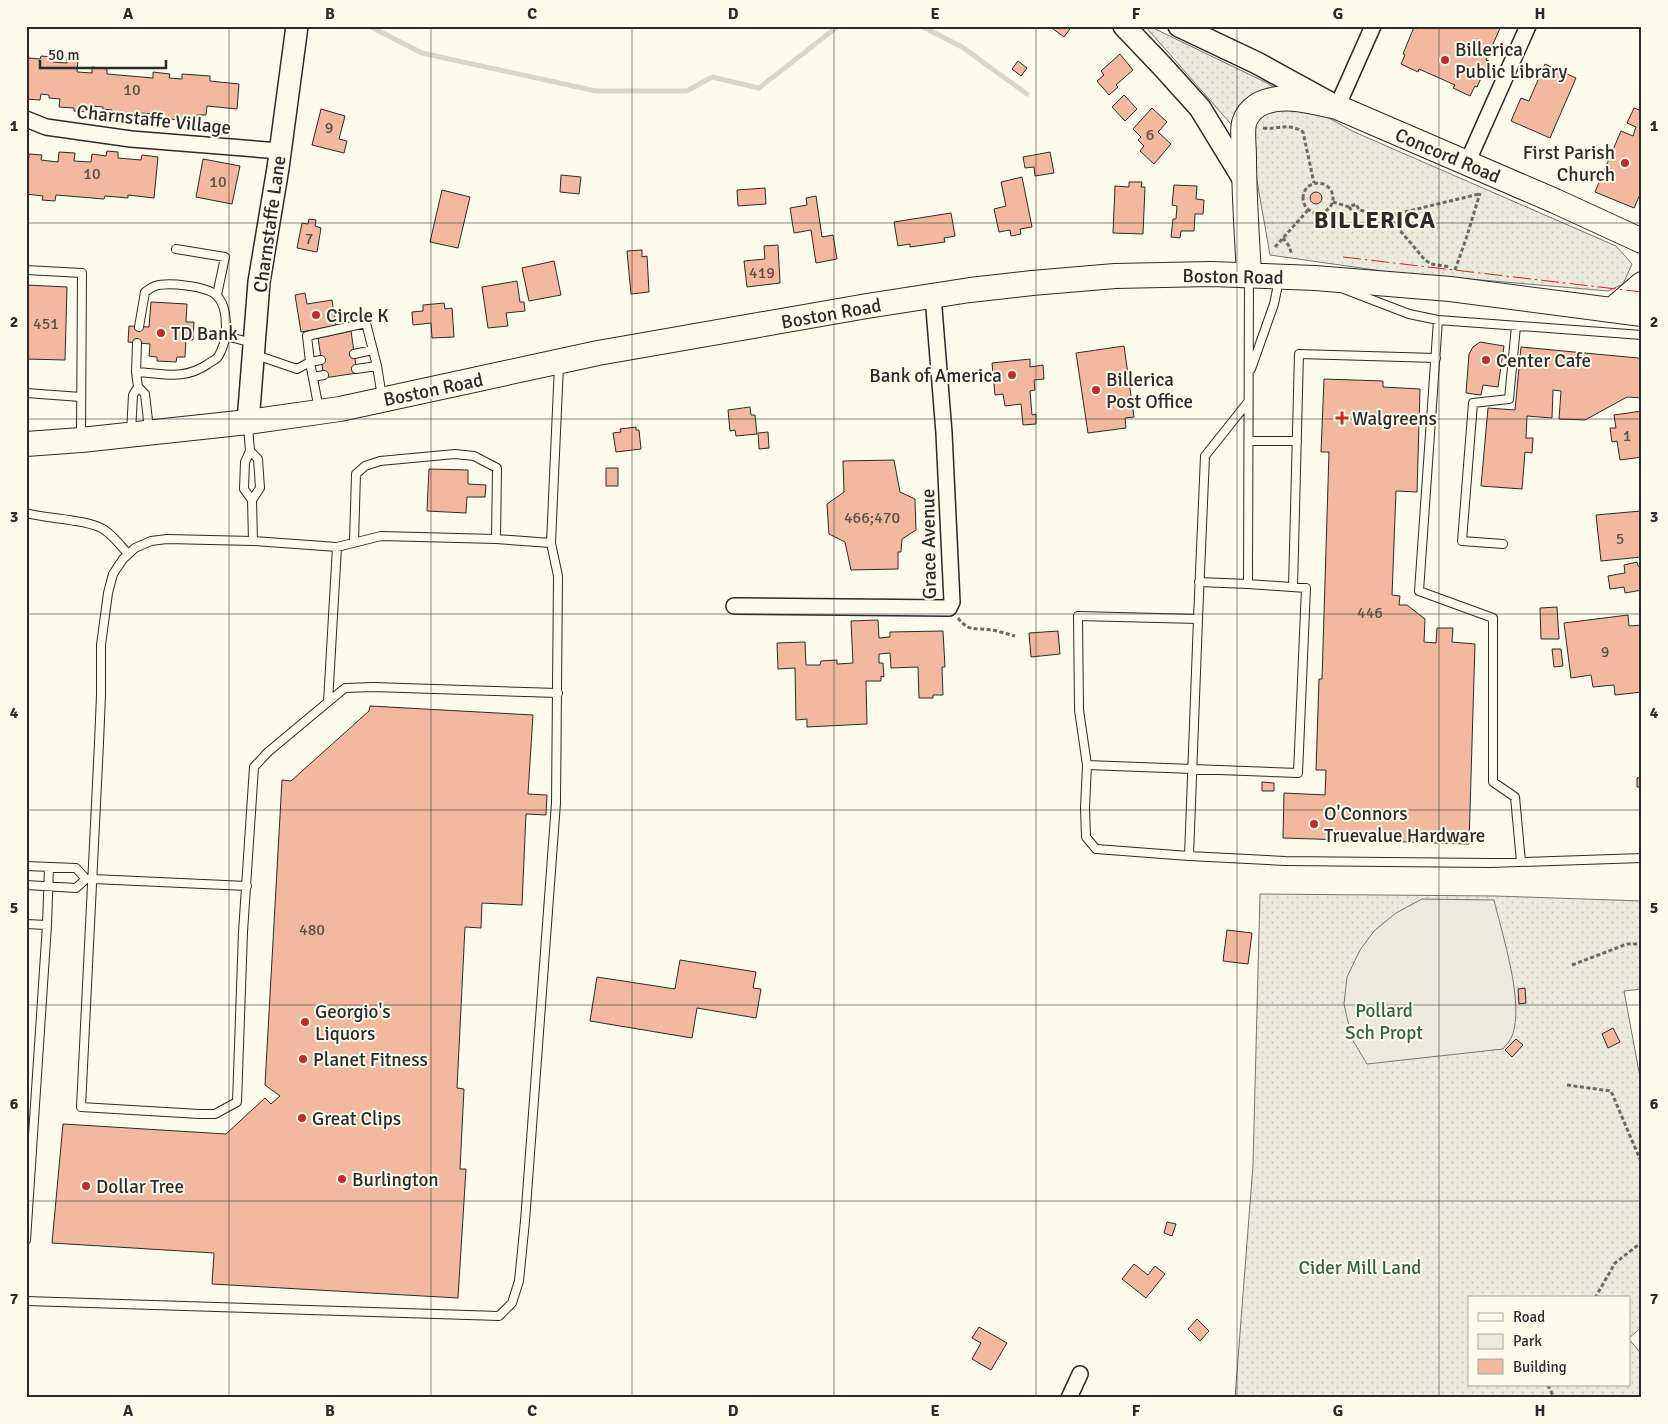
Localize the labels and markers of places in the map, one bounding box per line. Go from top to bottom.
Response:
place label: Billerica Public Library [1455,38,1567,84]
marker: Billerica Public Library [1439,54,1451,66]
place label: First Parish Church [1523,141,1615,187]
marker: First Parish Church [1619,157,1631,169]
place label: Circle K [326,304,389,328]
marker: Circle K [310,309,322,321]
place label: TD Bank [171,322,238,346]
marker: TD Bank [155,327,167,339]
place label: Center Cafe [1496,349,1591,373]
marker: Center Cafe [1480,354,1492,366]
place label: Bank of America [869,364,1002,388]
place label: Billerica Post Office [1106,368,1193,414]
marker: Bank of America [1006,369,1018,381]
marker: Billerica Post Office [1090,384,1102,396]
place label: Walgreens [1352,407,1437,431]
marker: Walgreens [1336,412,1348,424]
place label: O'Connors Truevalue Hardware [1324,802,1485,848]
marker: O'Connors Truevalue Hardware [1308,818,1320,830]
place label: Georgio's Liquors [315,1000,391,1046]
marker: Georgio's Liquors [299,1016,311,1028]
place label: Planet Fitness [313,1048,428,1072]
marker: Planet Fitness [297,1053,309,1065]
place label: Great Clips [312,1107,401,1131]
marker: Great Clips [296,1112,308,1124]
place label: Burlington [352,1168,439,1192]
marker: Burlington [336,1173,348,1185]
place label: Dollar Tree [96,1175,184,1199]
marker: Dollar Tree [80,1180,92,1192]

